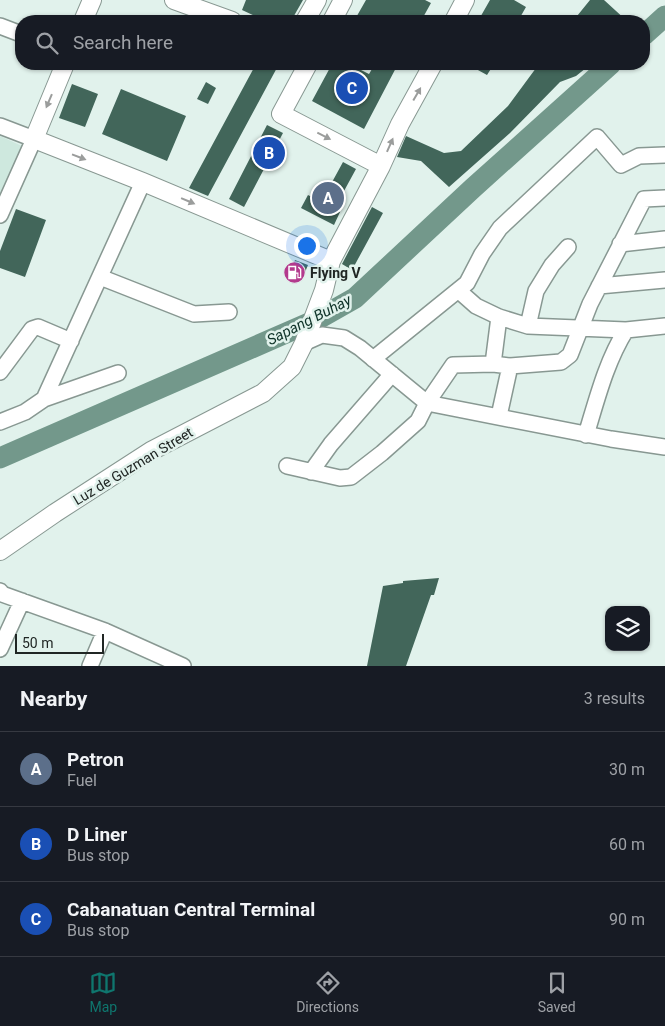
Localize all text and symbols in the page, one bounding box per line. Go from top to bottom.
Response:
search box [15,15,650,70]
icon: search [33,29,61,57]
text: Search here [73,31,173,54]
pin: C [336,69,368,107]
one-way arrow [413,87,421,102]
one-way arrow [45,94,53,109]
one-way arrow [317,132,332,140]
pin: B [253,134,285,172]
one-way arrow [387,138,395,152]
one-way arrow [72,153,87,161]
pin: A [312,179,344,217]
one-way arrow [181,197,195,205]
your location [294,233,320,259]
fuel station icon: Flying V [282,261,306,285]
place label: Flying V [310,265,361,281]
water label: Sapang Buhay [264,291,355,349]
street label: Luz de Guzman Street [70,424,196,508]
map controls [605,606,650,651]
button: layers [605,606,650,651]
scale bar [15,631,104,654]
text: 50 m [22,635,54,651]
text: Nearby [20,687,87,711]
text: 3 results [584,689,645,708]
text: Petron [67,748,124,771]
text: A [31,760,41,779]
text: 30 m [609,760,645,779]
text: Fuel [67,771,97,790]
text: D Liner [67,823,127,846]
text: B [31,835,41,854]
text: 60 m [609,835,645,854]
text: Bus stop [67,846,129,865]
text: Cabanatuan Central Terminal [67,898,315,921]
text: C [31,910,41,929]
text: 90 m [609,910,645,929]
text: Bus stop [67,921,129,940]
tab: Map [89,969,117,1015]
tab: Directions [296,969,359,1015]
tab: Saved [538,969,576,1015]

